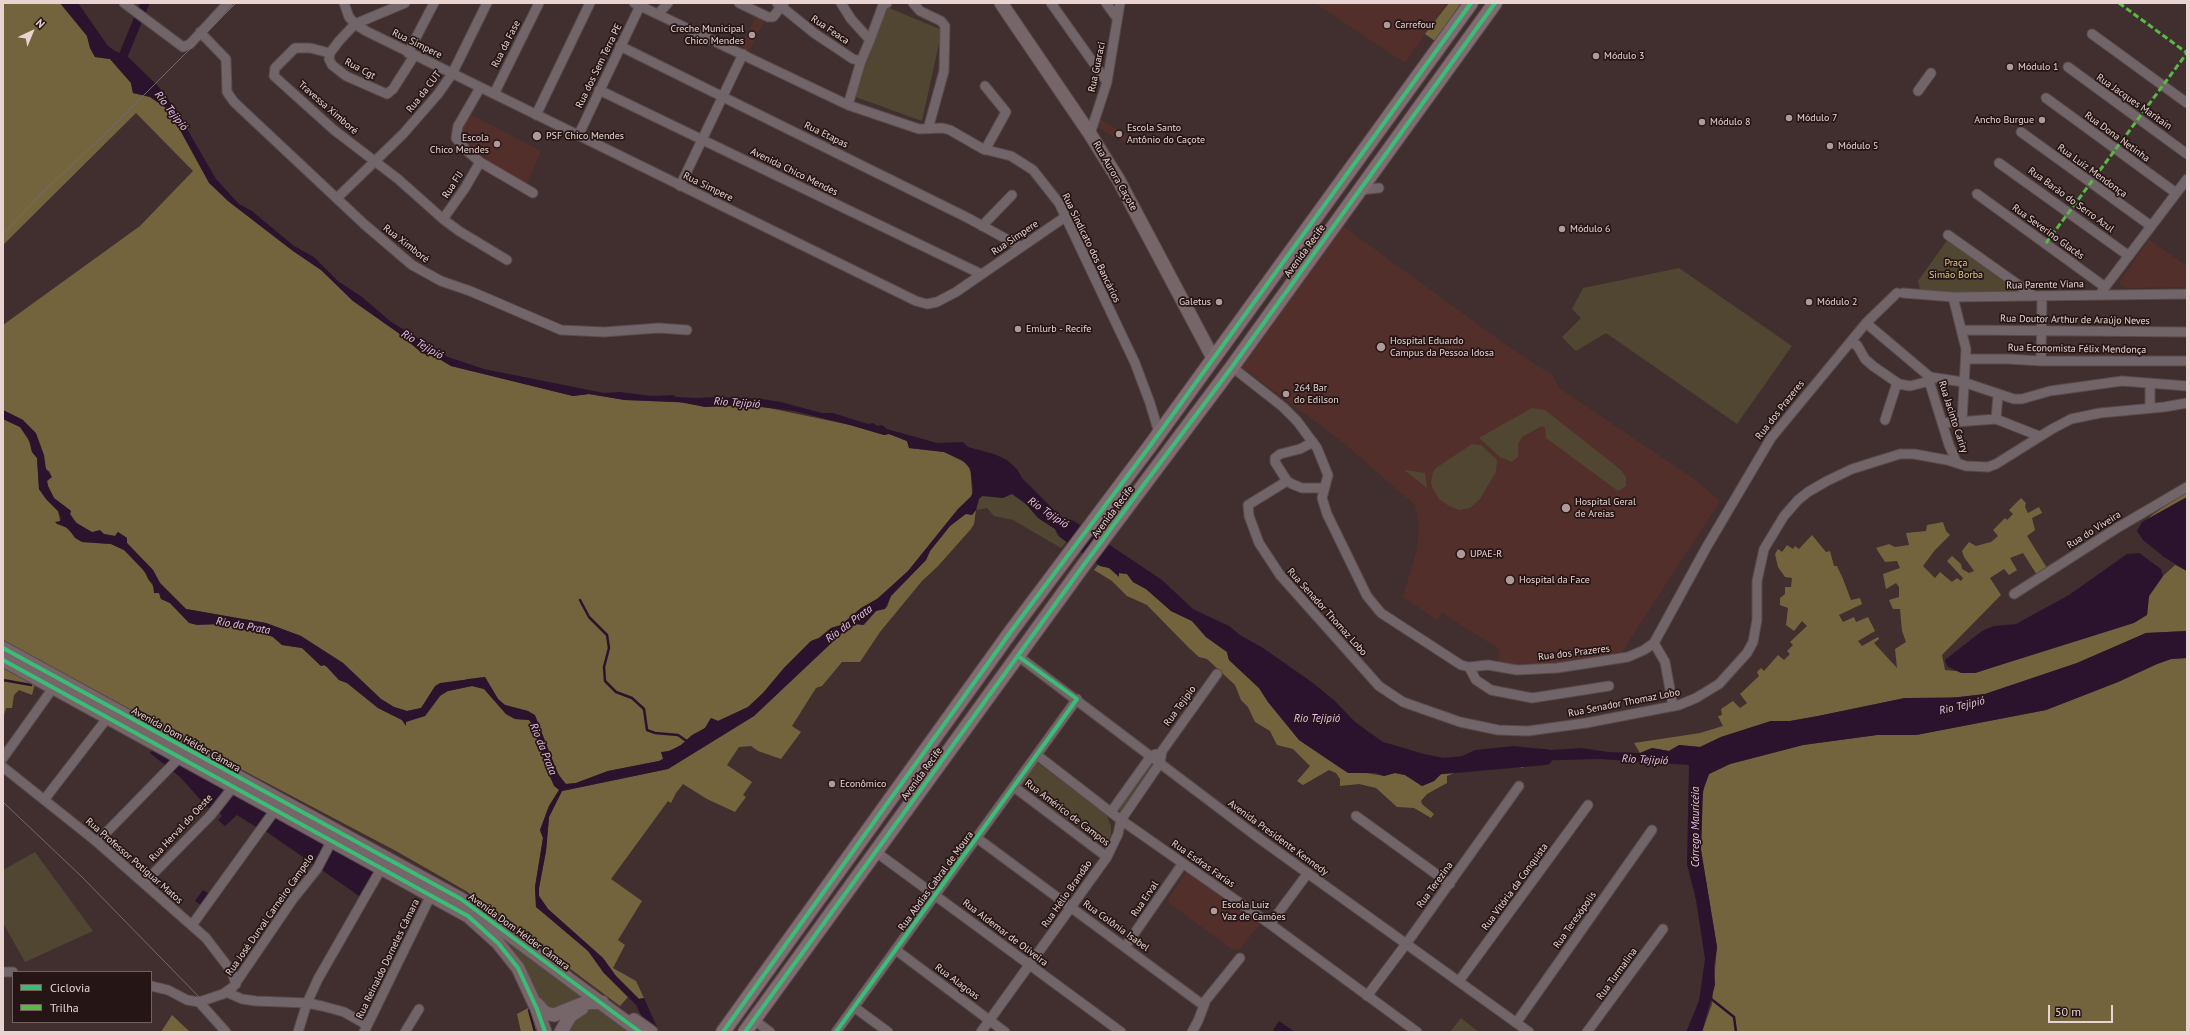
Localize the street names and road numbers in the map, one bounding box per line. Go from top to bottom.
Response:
street label: Rua Feaca [809,13,851,47]
street label: Rua da Fase [489,18,523,70]
street label: Rua dos Sem Terra PE [573,22,625,110]
street label: Rua Simpere [390,27,444,61]
street label: Rua Guaraci [1086,41,1108,93]
street label: Rua Cgt [343,56,377,82]
street label: Rua da CUT [404,69,444,115]
street label: Rua Jacques Maritain [2094,72,2174,132]
street label: Travessa Ximboré [296,79,360,137]
street label: Rua Dona Netinha [2082,109,2152,165]
street label: Rua Etapas [802,119,850,151]
street label: Rua Aurora Caçote [1090,139,1140,213]
street label: Rua Luiz Mendonça [2055,142,2129,200]
street label: Avenida Chico Mendes [748,146,840,198]
street label: Rua Barão do Serro Azul [2026,165,2116,235]
street label: Rua FIJ [440,169,466,201]
street label: Rua Simpere [681,170,735,204]
street label: Rua Sindicato dos Bancários [1059,191,1123,305]
street label: Rua Severino Glacês [2010,202,2086,262]
street label: Rua Simpere [989,218,1041,258]
street label: Rua Ximboré [381,222,431,266]
street label: Avenida Recife [1282,222,1328,280]
street label: Rua Parente Viana [2006,278,2084,292]
street label: Rua Doutor Arthur de Araújo Neves [2000,313,2150,327]
street label: Rua Economista Félix Mendonça [2008,342,2146,356]
street label: Rua dos Prazeres [1753,378,1807,442]
street label: Rua Jacinto Cariry [1936,379,1970,455]
street label: Avenida Recife [1089,484,1137,540]
street label: Rua do Viveira [2065,509,2123,551]
street label: Rua Senador Thomaz Lobo [1284,566,1370,658]
street label: Rua dos Prazeres [1537,643,1611,663]
street label: Rua Tejipio [1161,683,1199,729]
street label: Rua Senador Thomaz Lobo [1567,686,1681,720]
street label: Avenida Dom Hélder Câmara [130,705,242,775]
street label: Avenida Recife [899,745,945,803]
street label: Rua Américo de Campos [1022,777,1112,849]
street label: Rua Herval do Oeste [147,792,215,864]
street label: Avenida Presidente Kennedy [1226,798,1330,878]
street label: Rua Professor Potiguar Matos [83,815,185,907]
street label: Rua Abdias Cabral de Moura [896,829,976,933]
street label: Rua Esdras Farias [1169,838,1237,890]
street label: Rua Vitória da Conquista [1479,841,1551,933]
street label: Rua José Durval Carneiro Campelo [223,852,317,978]
street label: Rua Hélio Brandão [1039,858,1095,930]
street label: Rua Terezina [1414,860,1456,910]
street label: Rua Erval [1129,879,1161,919]
street label: Rua Teresópolis [1551,889,1599,951]
street label: Avenida Dom Hélder Câmara [466,891,572,973]
street label: Rua Reinaldo Dorneles Câmara [354,897,422,1021]
street label: Rua Aldemar de Oliveira [960,897,1050,969]
street label: Rua Colônia Isabel [1080,898,1152,954]
street label: Rua Turmalina [1594,946,1640,1002]
street label: Rua Alagoas [932,961,982,1003]

